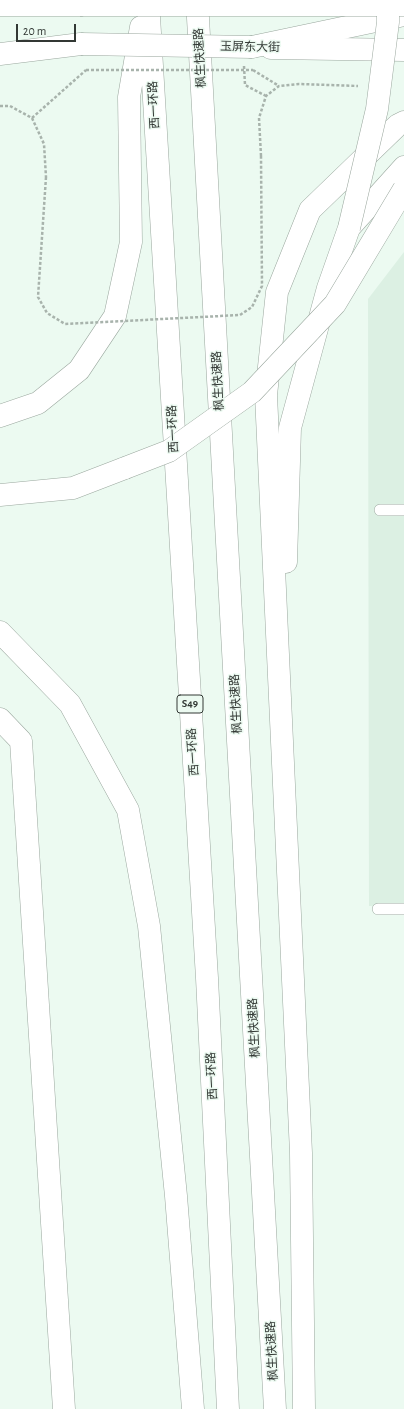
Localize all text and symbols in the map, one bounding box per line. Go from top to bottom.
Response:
scale bar [18,16,78,42]
text: 20 m [23,25,46,37]
street label: 枫生快速路 [191,28,209,88]
street label: 玉屏东大街 [220,39,280,55]
street label: 西一环路 [146,81,162,129]
street label: 枫生快速路 [209,351,227,411]
street label: 西一环路 [165,405,181,453]
street label: 枫生快速路 [227,674,245,734]
road number: S49 [177,695,203,713]
street label: 西一环路 [184,728,202,776]
street label: 枫生快速路 [245,998,263,1058]
street label: 西一环路 [204,1052,220,1100]
street label: 枫生快速路 [263,1321,281,1381]

